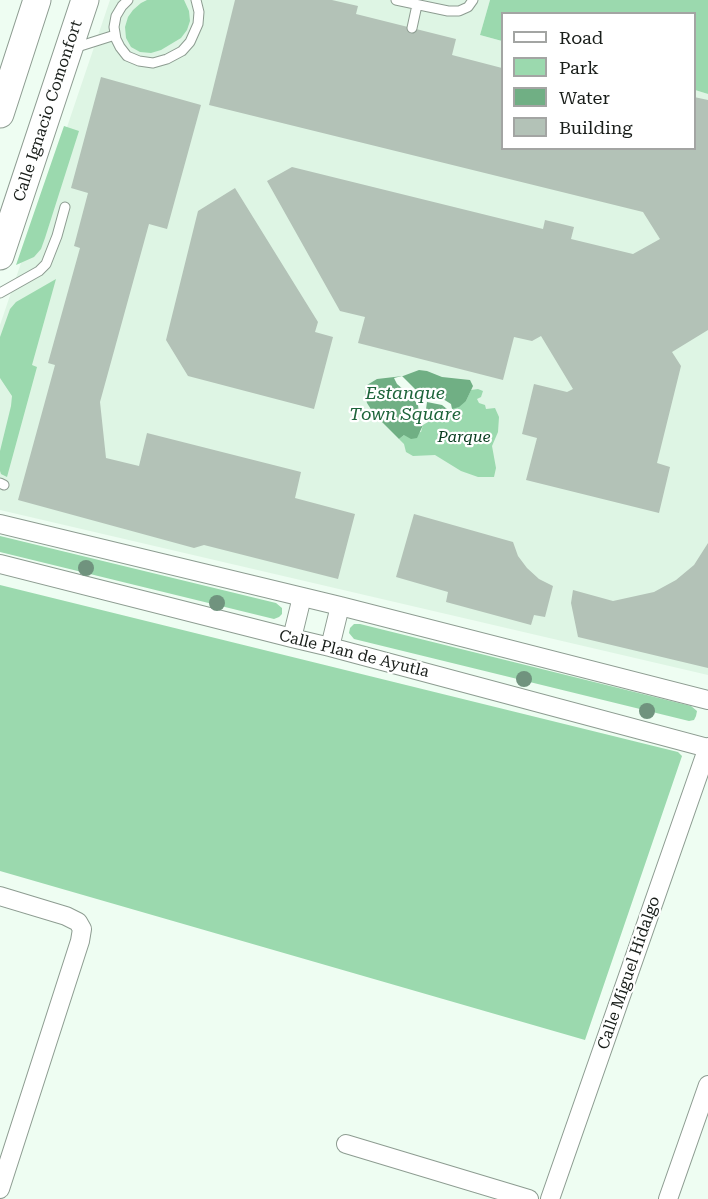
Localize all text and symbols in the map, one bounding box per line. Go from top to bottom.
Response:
legend [501,12,696,150]
street label: Calle Ignacio Comonfort [10,18,86,204]
text: Road [559,27,603,48]
text: Park [559,57,599,78]
text: Water [559,87,610,108]
text: Building [559,117,633,138]
water label: Estanque Town Square [349,383,461,426]
park label: Parque [437,427,491,447]
street label: Calle Plan de Ayutla [277,626,431,682]
street label: Calle Miguel Hidalgo [594,894,664,1052]

